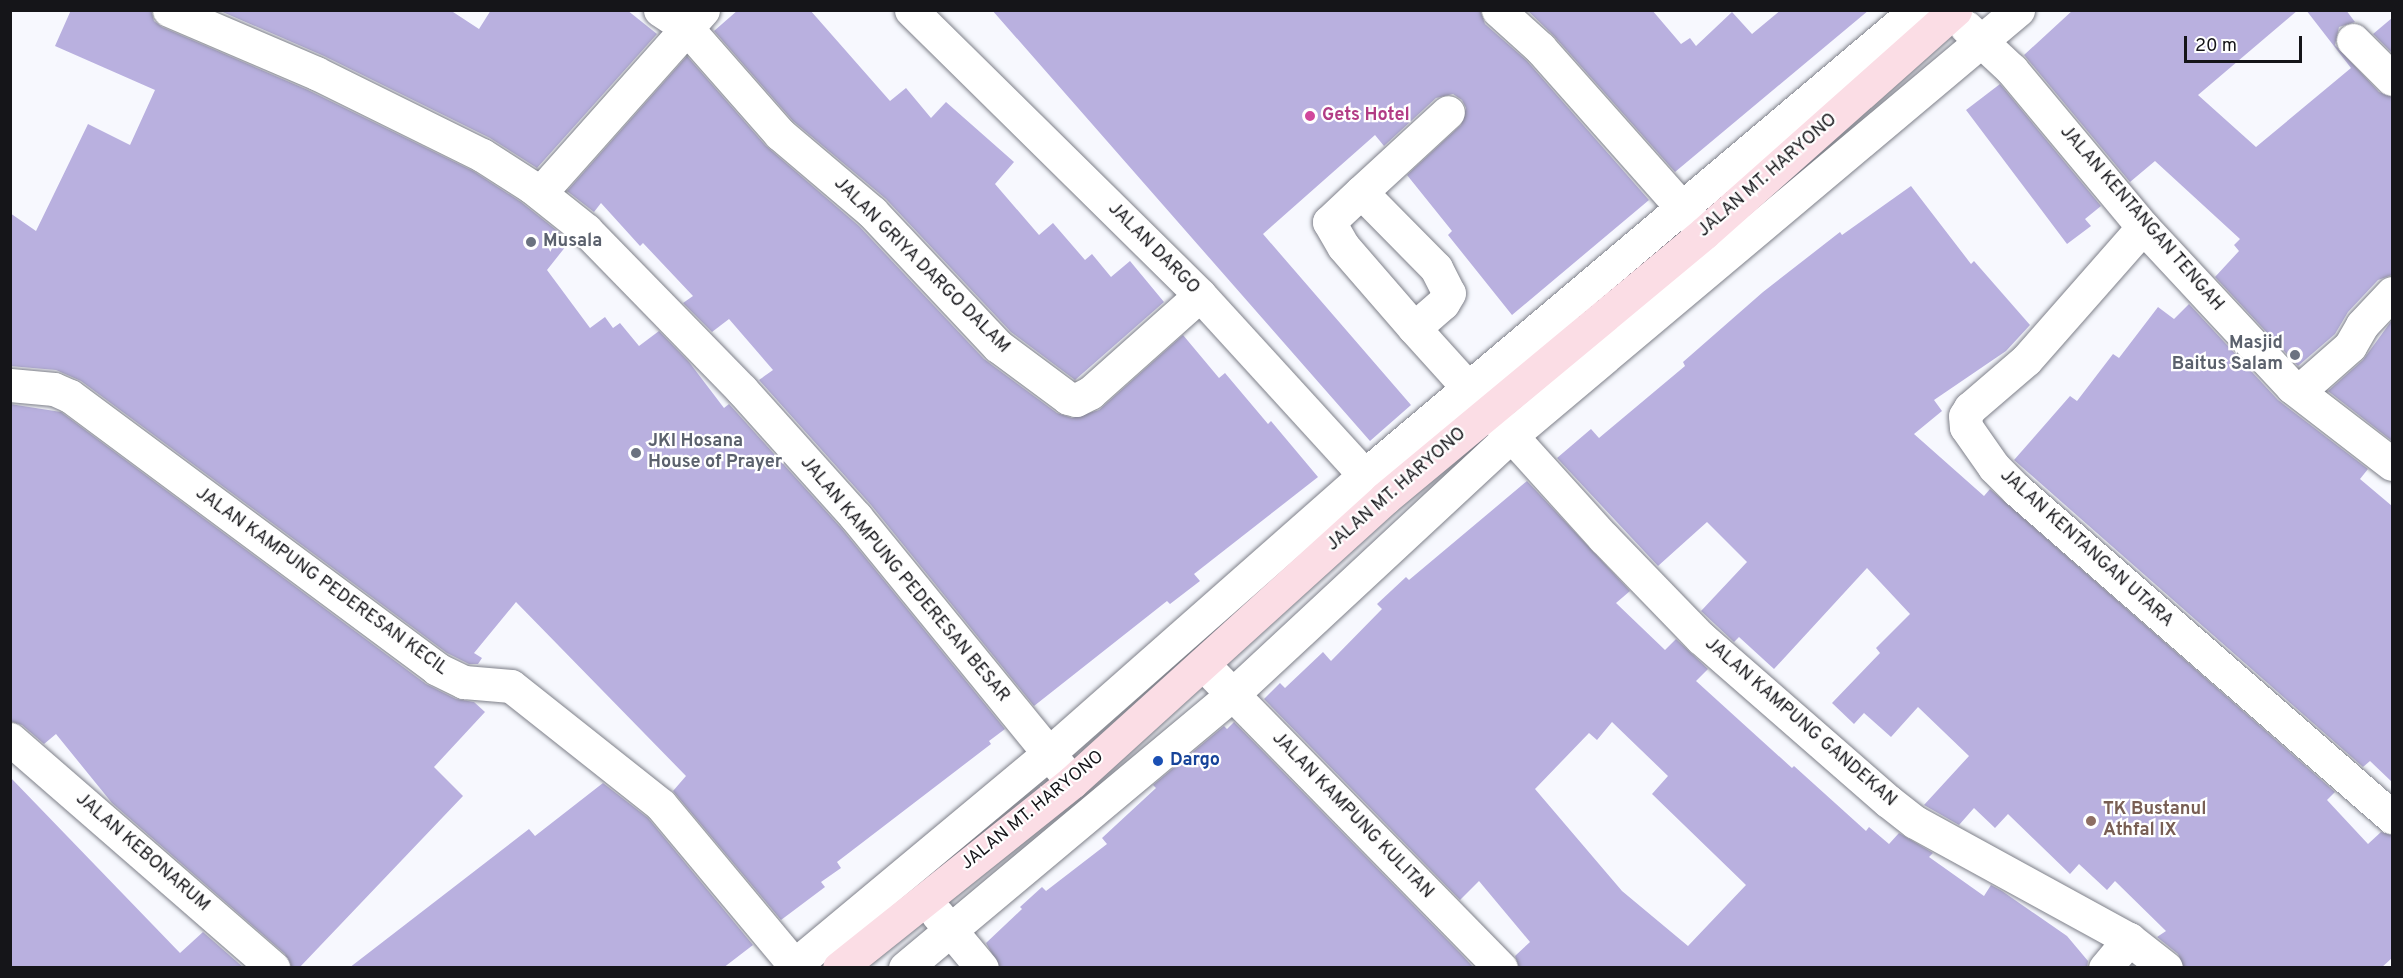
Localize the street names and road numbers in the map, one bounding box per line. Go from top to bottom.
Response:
street label: JALAN MT. HARYONO [1694,110,1842,242]
street label: JALAN KENTANGAN TENGAH [2054,121,2228,317]
street label: JALAN GRIYA DARGO DALAM [828,173,1014,359]
street label: JALAN DARGO [1103,199,1203,299]
street label: JALAN MT. HARYONO [1323,424,1471,556]
street label: JALAN KAMPUNG PEDERESAN BESAR [795,453,1013,707]
street label: JALAN KENTANGAN UTARA [1995,465,2177,633]
street label: JALAN KAMPUNG PEDERESAN KECIL [191,483,451,681]
street label: JALAN KAMPUNG GANDEKAN [1700,634,1900,812]
street label: JALAN KAMPUNG KULITAN [1267,728,1437,904]
street label: JALAN MT. HARYONO [957,747,1109,875]
street label: JALAN KEBONARUM [71,789,213,917]

